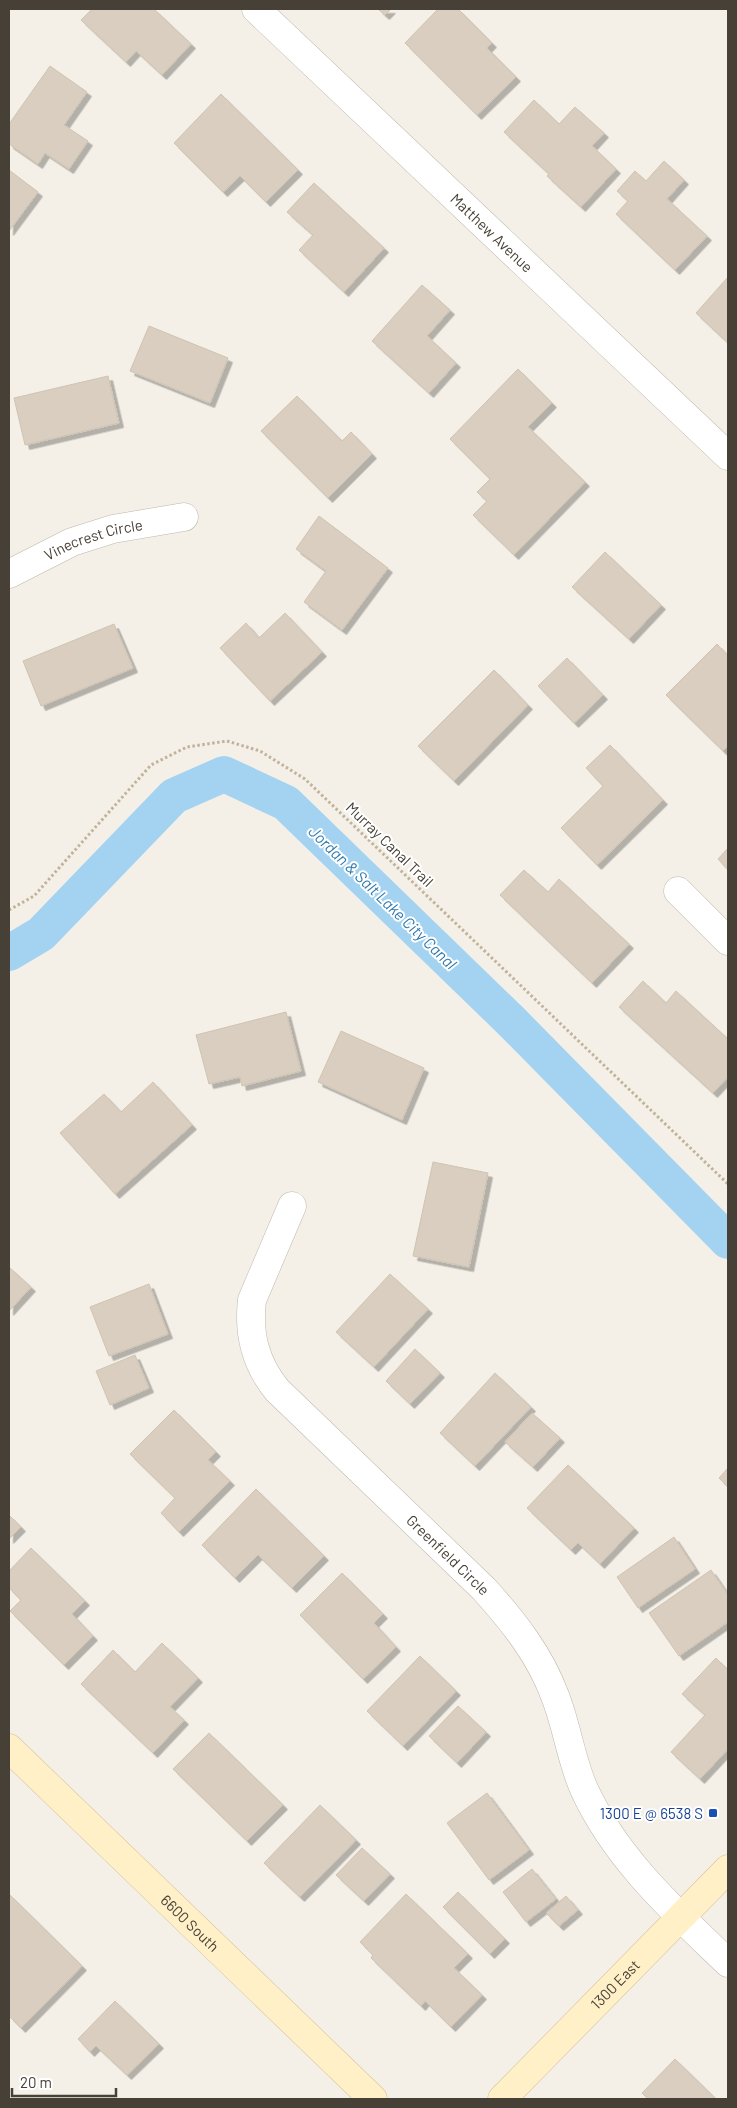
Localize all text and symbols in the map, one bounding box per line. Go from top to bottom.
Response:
street label: Matthew Avenue [447,189,537,276]
street label: Vinecrest Circle [41,515,144,564]
street label: Murray Canal Trail [343,798,437,890]
water label: Jordan & Salt Lake City Canal [305,821,461,973]
street label: Greenfield Circle [403,1511,494,1598]
place label: 1300 E @ 6538 S [600,1804,703,1822]
marker: 1300 E @ 6538 S [707,1807,719,1819]
street label: 6600 South [158,1891,223,1955]
street label: 1300 East [587,1956,643,2013]
scale bar [12,2066,116,2098]
text: 20 m [20,2073,52,2091]

